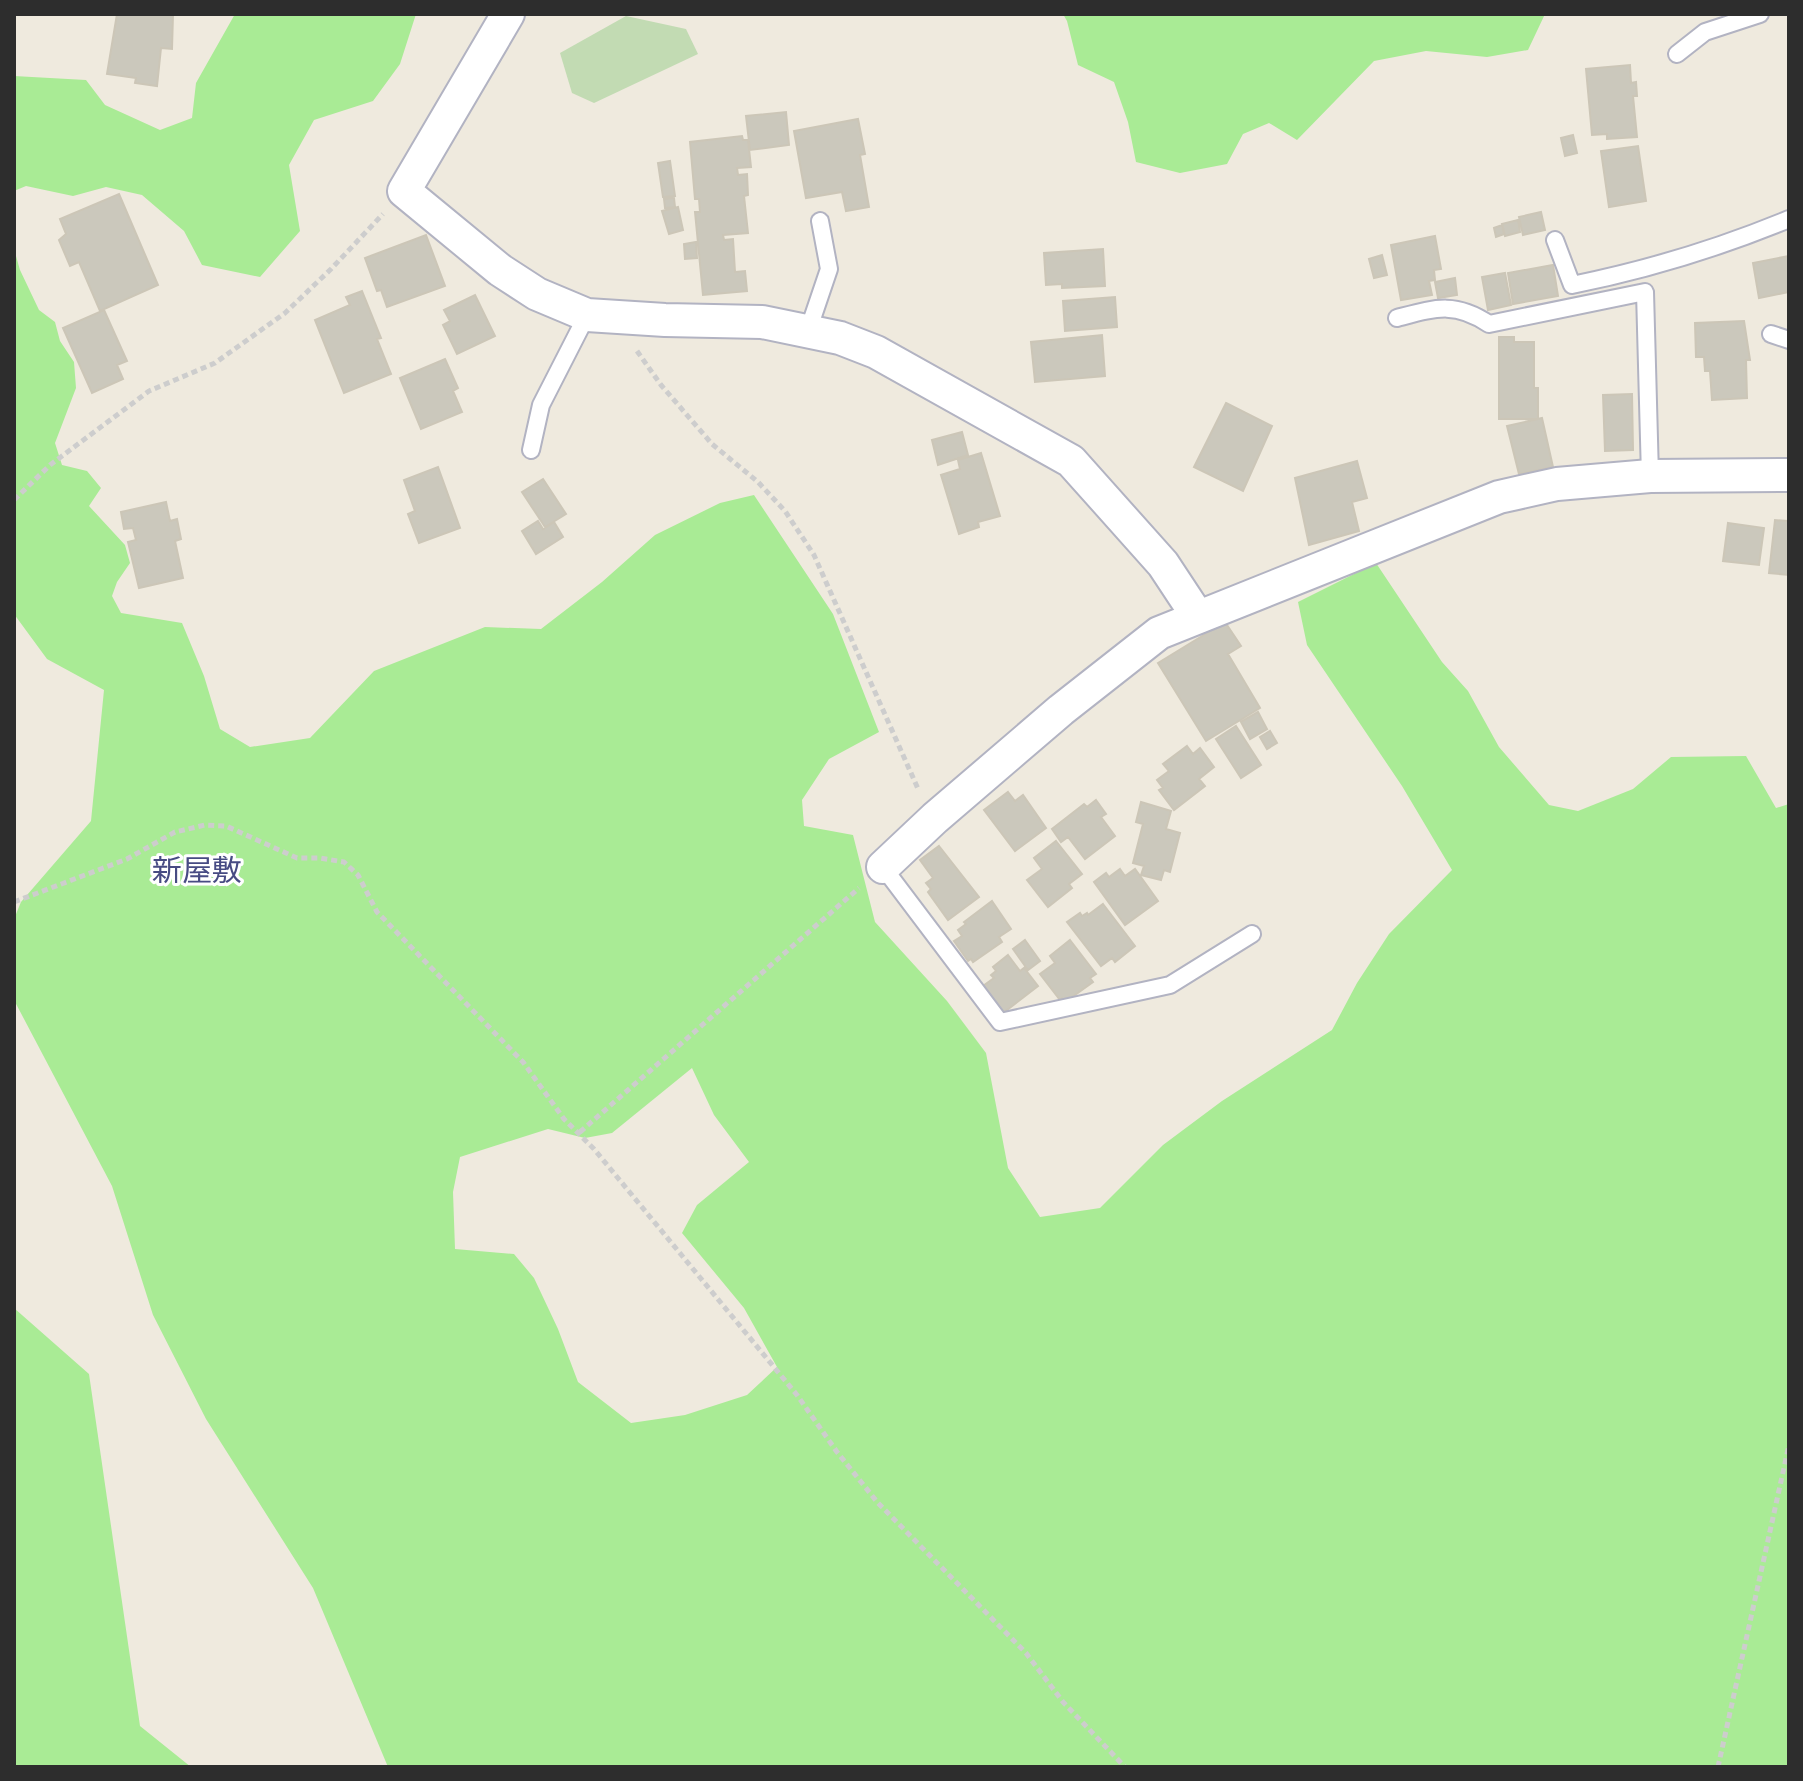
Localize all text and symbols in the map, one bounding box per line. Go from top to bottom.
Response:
district label: 新屋敷 [152,849,242,892]

